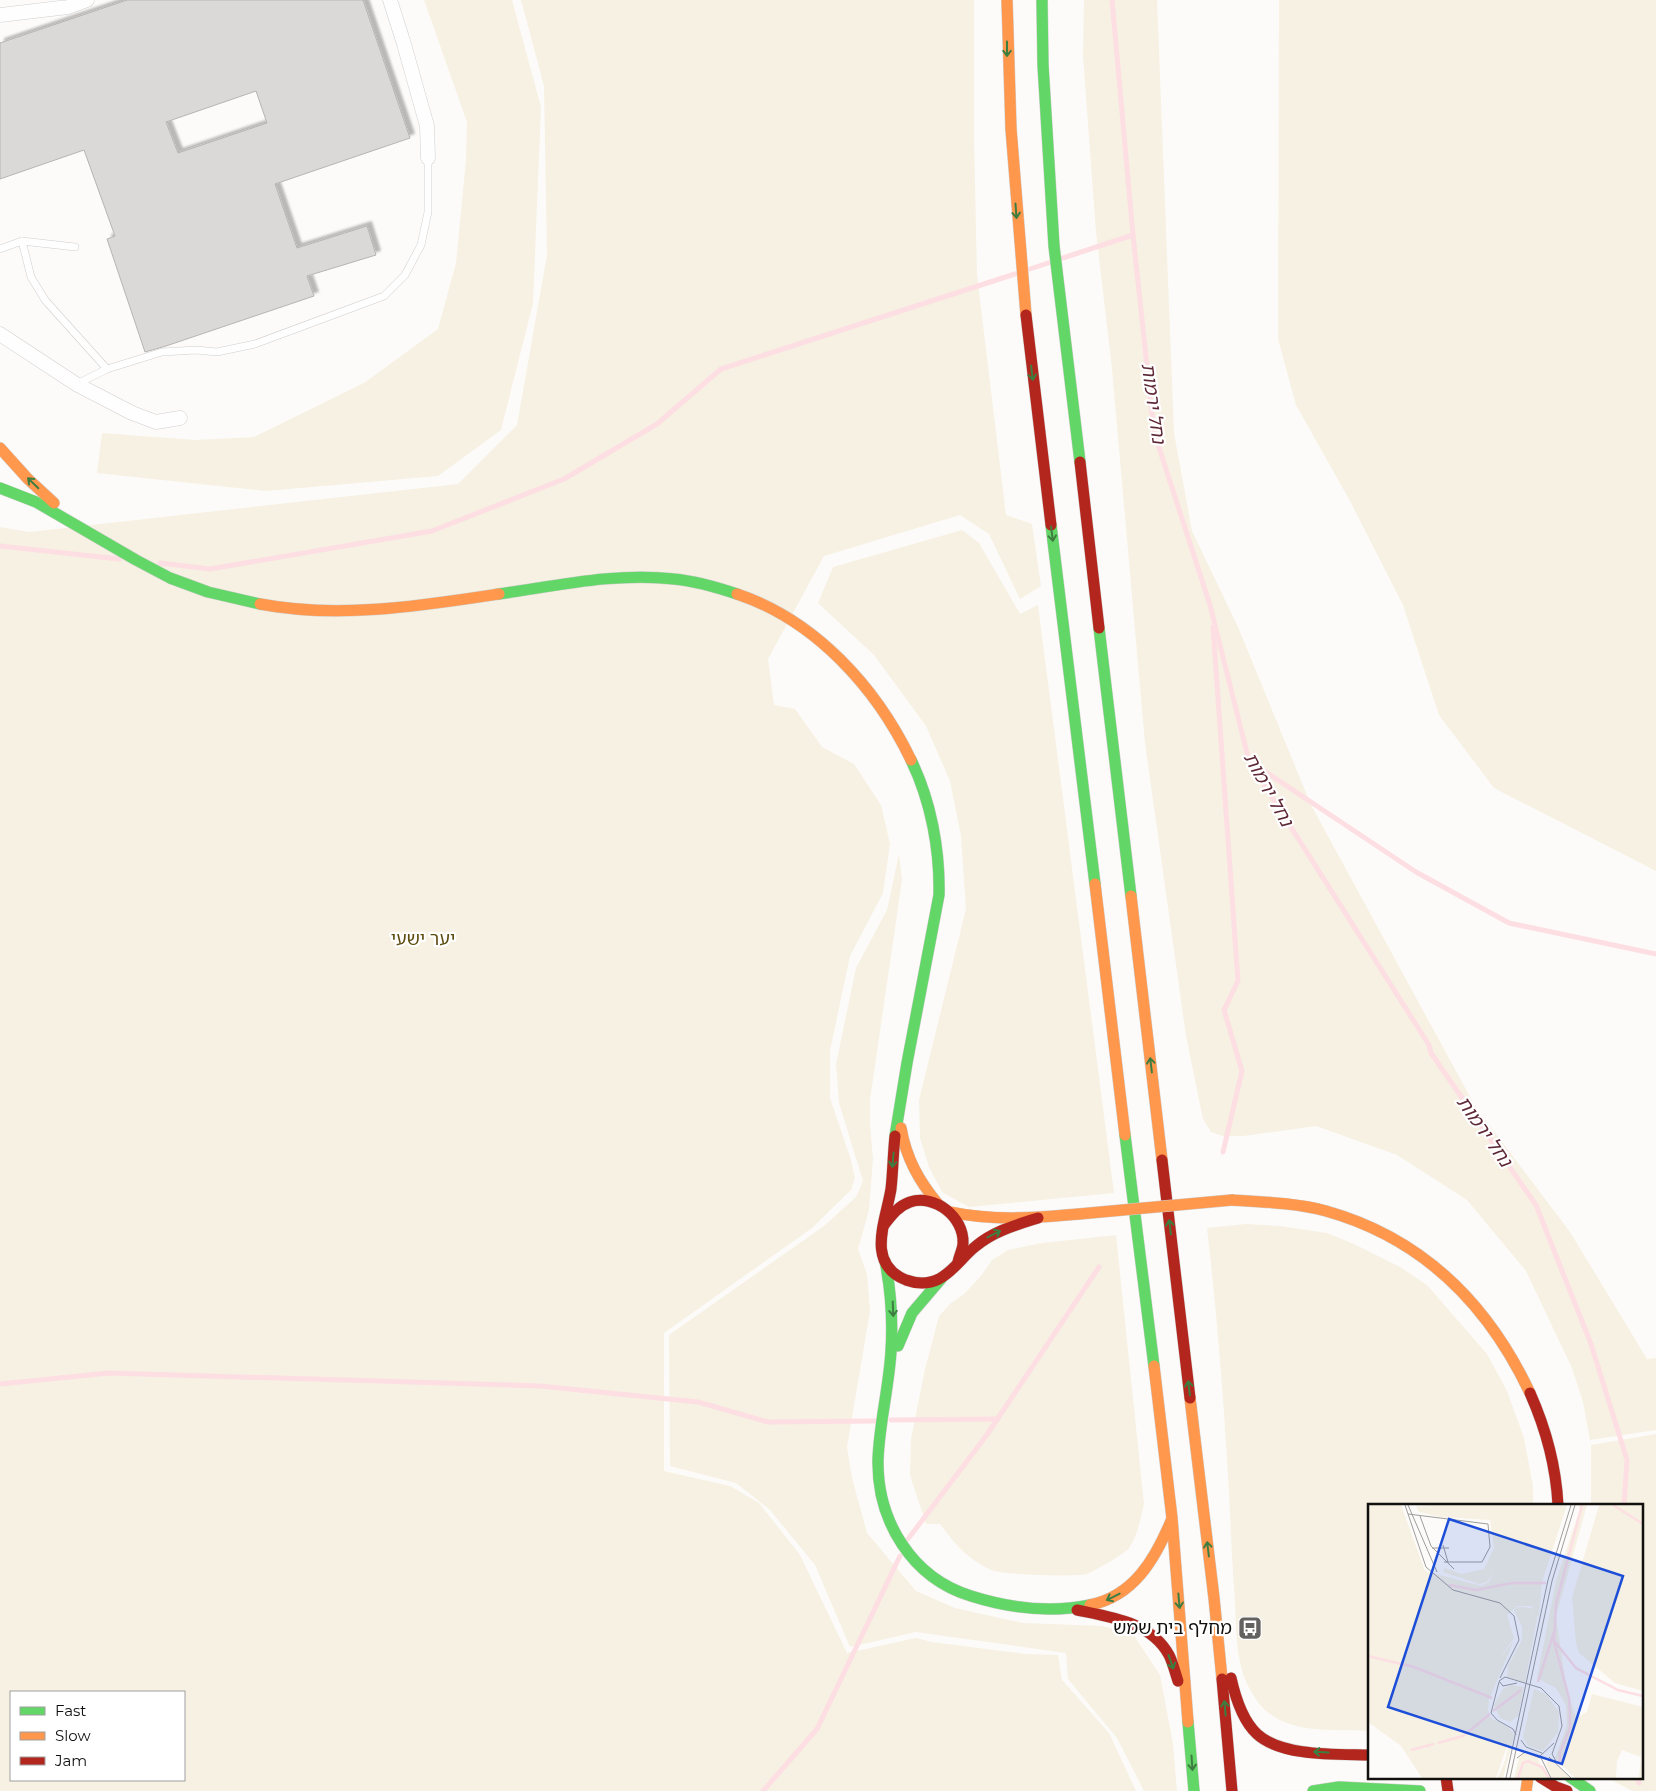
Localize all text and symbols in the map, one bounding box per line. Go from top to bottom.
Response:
one-way arrow [1002,40,1012,56]
one-way arrow [1012,203,1021,219]
water label: נחל ירמות [1136,361,1171,447]
one-way arrow [1028,364,1038,380]
one-way arrow [26,477,39,489]
one-way arrow [1047,526,1057,542]
water label: נחל ירמות [1239,748,1299,832]
park label: יער ישעי [391,928,455,950]
one-way arrow [1146,1058,1156,1074]
water label: נחל ירמות [1452,1092,1518,1173]
one-way arrow [888,1151,897,1167]
one-way arrow [1165,1219,1175,1235]
one-way arrow [987,1229,1002,1239]
one-way arrow [888,1300,898,1317]
one-way arrow [1184,1380,1194,1396]
inset map [1368,1504,1644,1778]
one-way arrow [1203,1542,1213,1558]
one-way arrow [1106,1593,1121,1602]
one-way arrow [1174,1593,1183,1609]
bus stop icon: מחלף בית שמש [1237,1615,1263,1641]
place label: מחלף בית שמש [1113,1617,1232,1639]
one-way arrow [1167,1653,1176,1669]
legend [10,1691,185,1781]
one-way arrow [1220,1700,1229,1716]
text: Fast [55,1701,86,1720]
text: Slow [55,1726,91,1745]
one-way arrow [1313,1748,1329,1757]
text: Jam [54,1751,87,1770]
one-way arrow [1187,1755,1196,1771]

